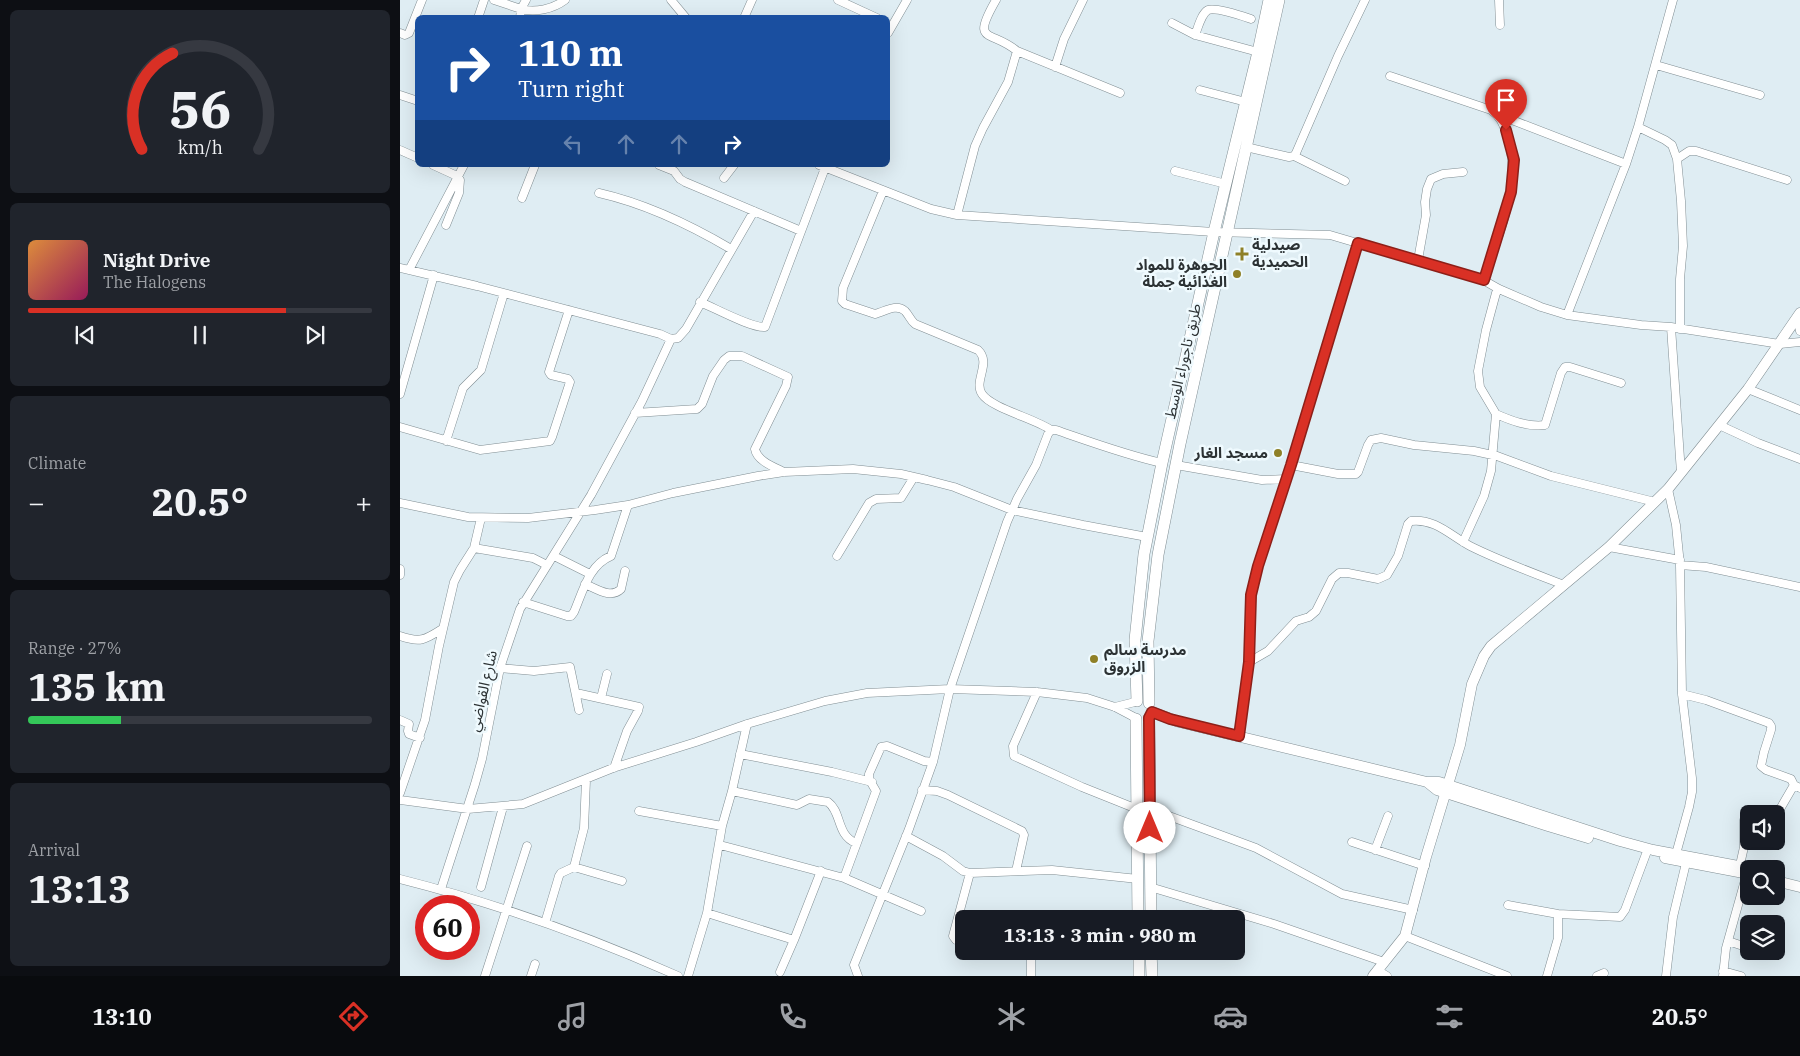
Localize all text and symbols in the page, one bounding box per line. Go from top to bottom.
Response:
text: 110 m [518,30,623,76]
icon: right [435,35,500,100]
text: Turn right [518,74,625,103]
text: 56 [169,75,231,142]
pin [1485,79,1527,130]
icon: arrive [1492,86,1520,114]
icon: left [559,130,587,158]
icon: ahead [612,130,640,158]
icon: ahead [665,130,693,158]
icon: right [718,130,746,158]
text: km/h [177,136,223,159]
place label: صيدلية الحميدية [1252,235,1308,271]
text: Night Drive [103,248,211,272]
marker: صيدلية الحميدية [1236,248,1248,260]
place label: الجوهرة للمواد الغذائية جملة [1136,255,1227,291]
marker: الجوهرة للمواد الغذائية جملة [1231,268,1243,280]
text: The Halogens [103,272,206,292]
street label: طريق تاجوراء الوسط [1160,301,1206,421]
icon: previous [71,321,99,349]
icon: pause [186,321,214,349]
icon: next [301,321,329,349]
place label: مسجد الغار [1193,443,1268,462]
marker: مسجد الغار [1272,447,1284,459]
text: Climate [28,453,86,473]
text: 20.5° [152,477,248,526]
text: − [28,484,45,521]
text: + [355,484,372,521]
text: Range · 27% [28,638,121,658]
place label: مدرسة سالم الزروق [1104,640,1186,676]
street label: شارع القواضي [464,648,504,734]
marker: مدرسة سالم الزروق [1088,653,1100,665]
text: 135 km [28,662,166,711]
position arrow [1123,801,1175,853]
map controls [1740,805,1785,960]
button: sound [1740,805,1785,850]
text: Arrival [28,840,80,860]
button: search [1740,860,1785,905]
text: 13:13 [28,864,131,913]
speed limit sign: 60 [415,895,480,960]
button: layers [1740,915,1785,960]
text: 13:13 · 3 min · 980 m [1004,923,1196,947]
icon: directions [336,999,371,1034]
icon: music [555,999,590,1034]
icon: phone [775,999,810,1034]
icon: climate [994,999,1029,1034]
icon: car [1213,999,1248,1034]
icon: filters [1432,999,1467,1034]
text: 13:10 [92,1002,152,1031]
text: 20.5° [1652,1002,1708,1031]

